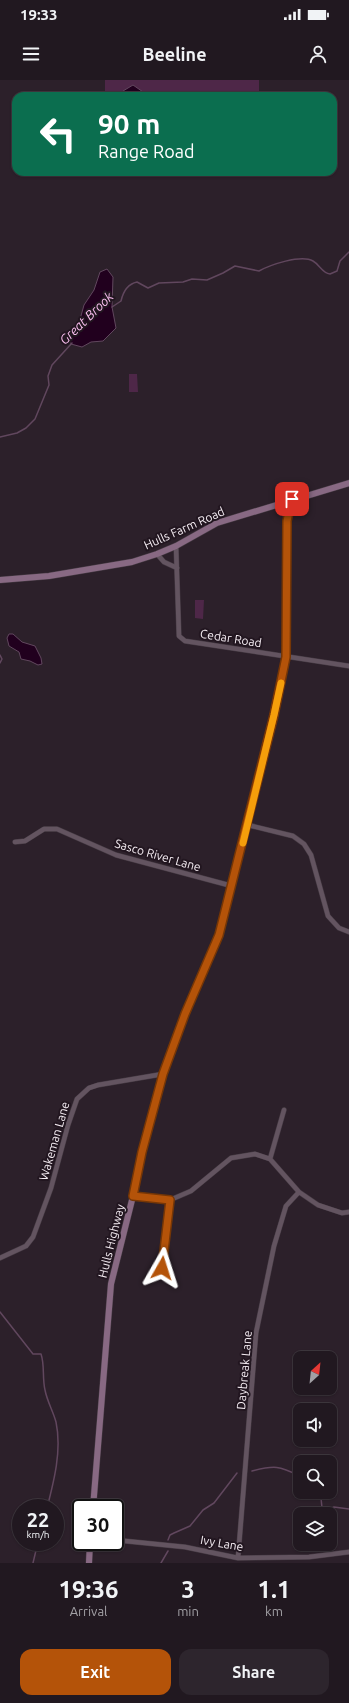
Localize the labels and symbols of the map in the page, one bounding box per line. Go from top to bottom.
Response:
water label: Great Brook [56,289,116,347]
pin [275,482,309,516]
street label: Hulls Farm Road [142,504,226,552]
street label: Cedar Road [199,627,263,649]
street label: Sasco River Lane [113,837,203,873]
street label: Wakeman Lane [37,1100,71,1182]
street label: Hulls Highway [96,1202,127,1279]
position arrow [141,1247,183,1289]
street label: Daybreak Lane [234,1330,254,1410]
north arrow [293,1351,337,1395]
speed limit sign: 30 [72,1499,124,1551]
street label: Ivy Lane [199,1533,245,1553]

